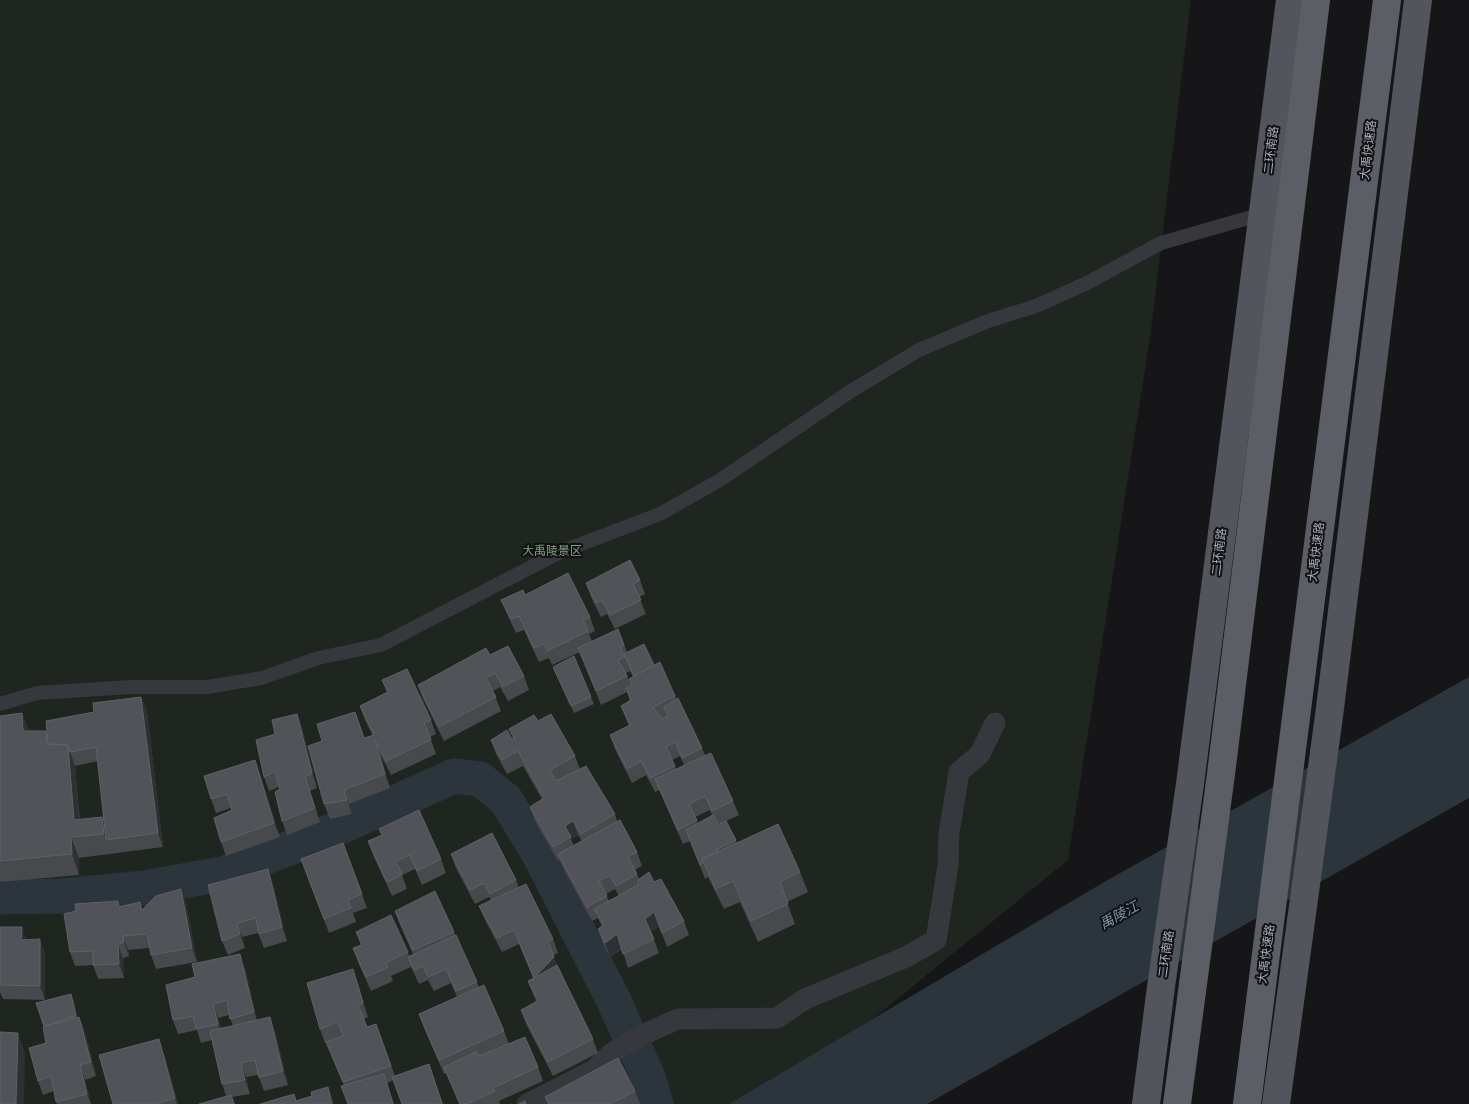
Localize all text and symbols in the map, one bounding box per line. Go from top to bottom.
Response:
street label: 大禹快速路 [1357,119,1379,181]
street label: 二环南路 [1261,125,1281,175]
street label: 大禹快速路 [1305,521,1327,583]
street label: 二环南路 [1209,527,1229,577]
park label: 大禹陵景区 [522,544,582,558]
water label: 禹陵江 [1097,897,1143,933]
street label: 大禹快速路 [1255,923,1277,985]
street label: 二环南路 [1156,929,1176,979]

